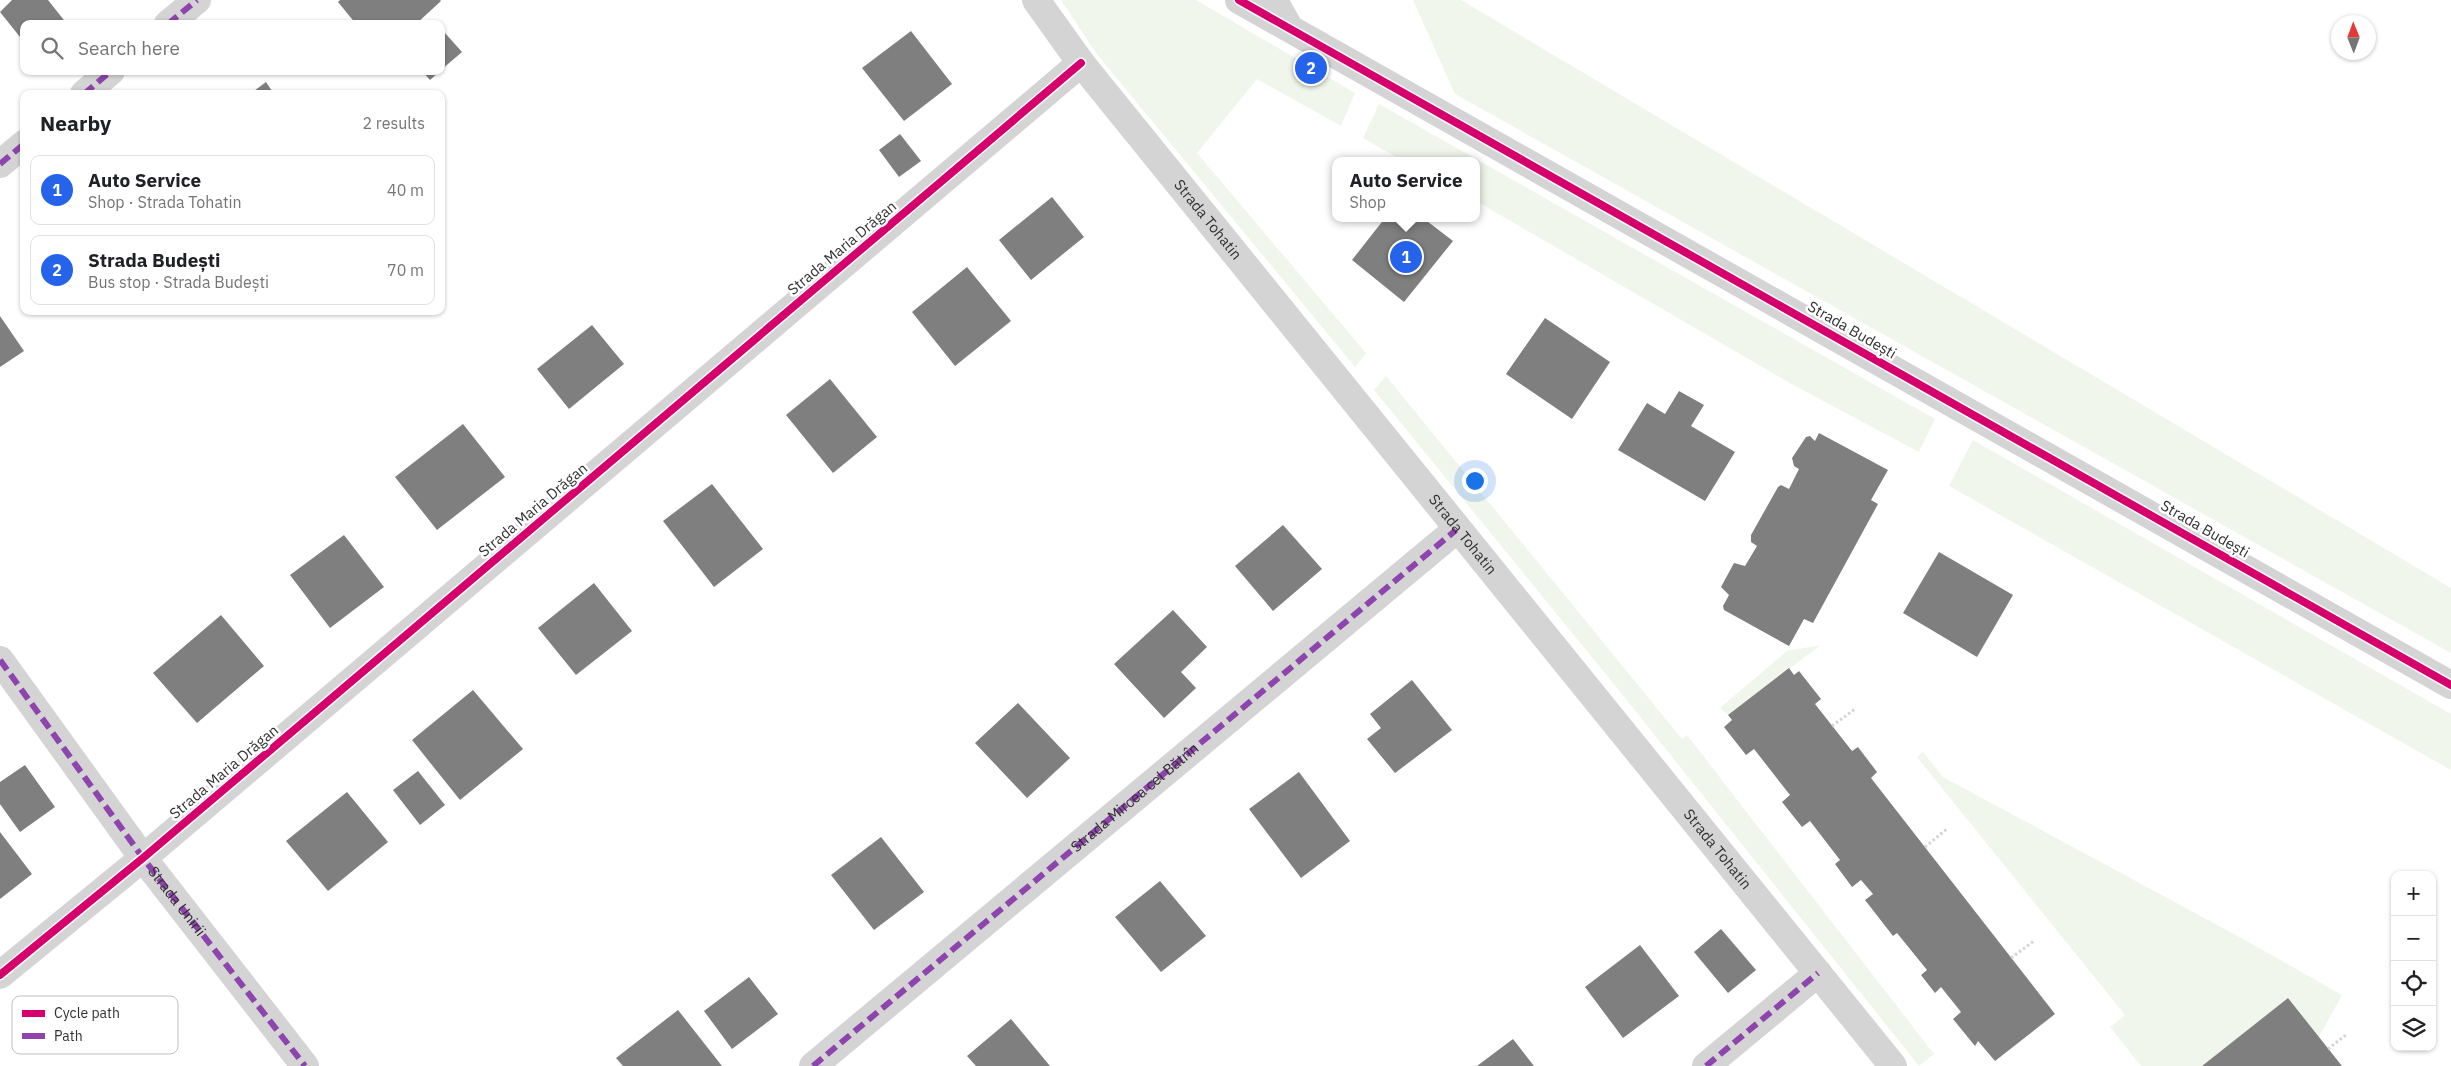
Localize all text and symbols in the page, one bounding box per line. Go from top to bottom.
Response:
north arrow [2331,15,2376,60]
search box [20,20,445,75]
icon: search [38,34,66,62]
text: Search here [78,36,180,60]
pin: 2 [1295,49,1327,87]
text: Nearby [40,109,111,137]
text: 2 results [362,113,425,133]
popup [1332,157,1480,222]
text: Auto Service [88,168,201,192]
text: Auto Service [1349,168,1463,192]
street label: Strada Tohatin [1170,175,1246,263]
text: 1 [52,180,62,200]
text: 40 m [387,180,424,200]
text: Shop · Strada Tohatin [88,192,242,212]
text: Shop [1349,192,1386,212]
street label: Strada Maria Drăgan [783,196,900,299]
pin: 1 [1390,238,1422,276]
text: Strada Budești [88,248,220,272]
text: 2 [52,260,62,280]
text: 70 m [387,260,424,280]
text: Bus stop · Strada Budești [88,272,269,292]
street label: Strada Budești [1805,297,1900,363]
street label: Strada Maria Drăgan [474,458,591,561]
your location [1462,468,1488,494]
street label: Strada Tohatin [1425,490,1501,578]
street label: Strada Budești [2158,496,2253,562]
street label: Strada Maria Drăgan [165,720,282,823]
street label: Strada Mircea cel Bătrîn [1067,739,1202,856]
street label: Strada Tohatin [1680,805,1756,893]
street label: Strada Unirii [144,862,210,940]
map controls [2391,871,2436,1051]
button: + [2391,871,2436,916]
button: − [2391,916,2436,961]
button: locate [2391,961,2436,1006]
legend [12,996,178,1054]
text: Cycle path [54,1004,120,1022]
button: layers [2391,1006,2436,1051]
text: Path [54,1027,83,1045]

